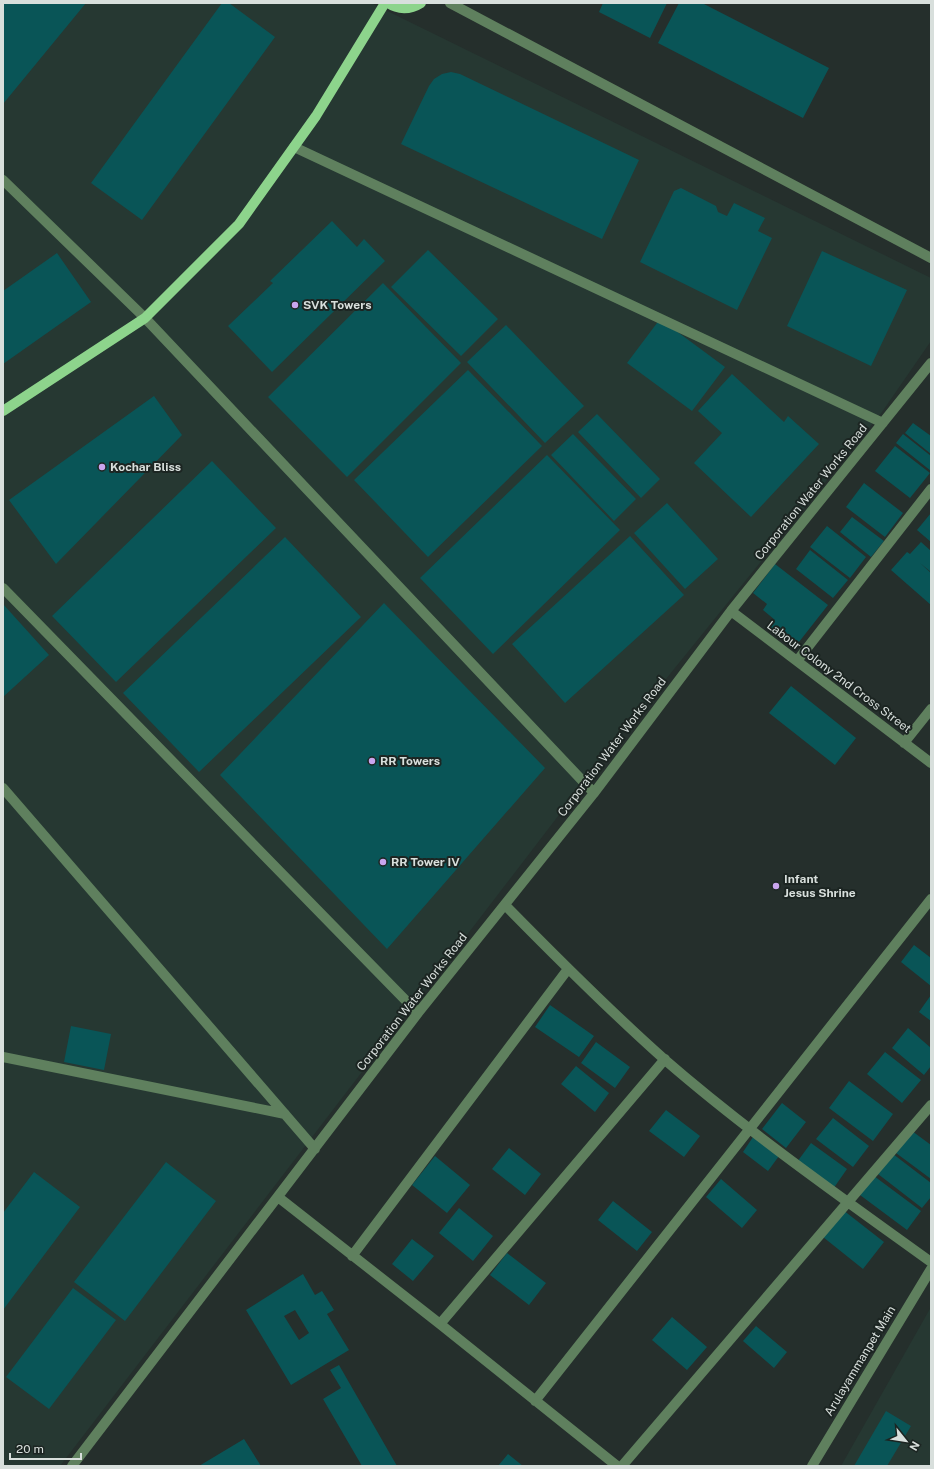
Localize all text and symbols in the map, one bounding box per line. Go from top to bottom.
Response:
place label: SVK Towers [303,298,371,312]
marker: SVK Towers [290,300,300,310]
street label: Corporation Water Works Road [752,421,870,563]
place label: Kochar Bliss [110,460,181,474]
marker: Kochar Bliss [97,462,107,472]
street label: Labour Colony 2nd Cross Street [764,618,914,736]
street label: Corporation Water Works Road [555,675,669,819]
place label: RR Towers [380,754,440,768]
marker: RR Towers [367,756,377,766]
place label: RR Tower IV [391,855,460,869]
marker: RR Tower IV [378,857,388,867]
place label: Infant Jesus Shrine [784,872,856,900]
marker: Infant Jesus Shrine [771,881,781,891]
street label: Corporation Water Works Road [354,930,470,1074]
street label: Arulayammanpet Main [822,1303,898,1419]
north arrow [886,1421,926,1461]
scale bar [10,1435,81,1461]
text: N [907,1439,922,1453]
text: 20 m [16,1442,44,1456]

